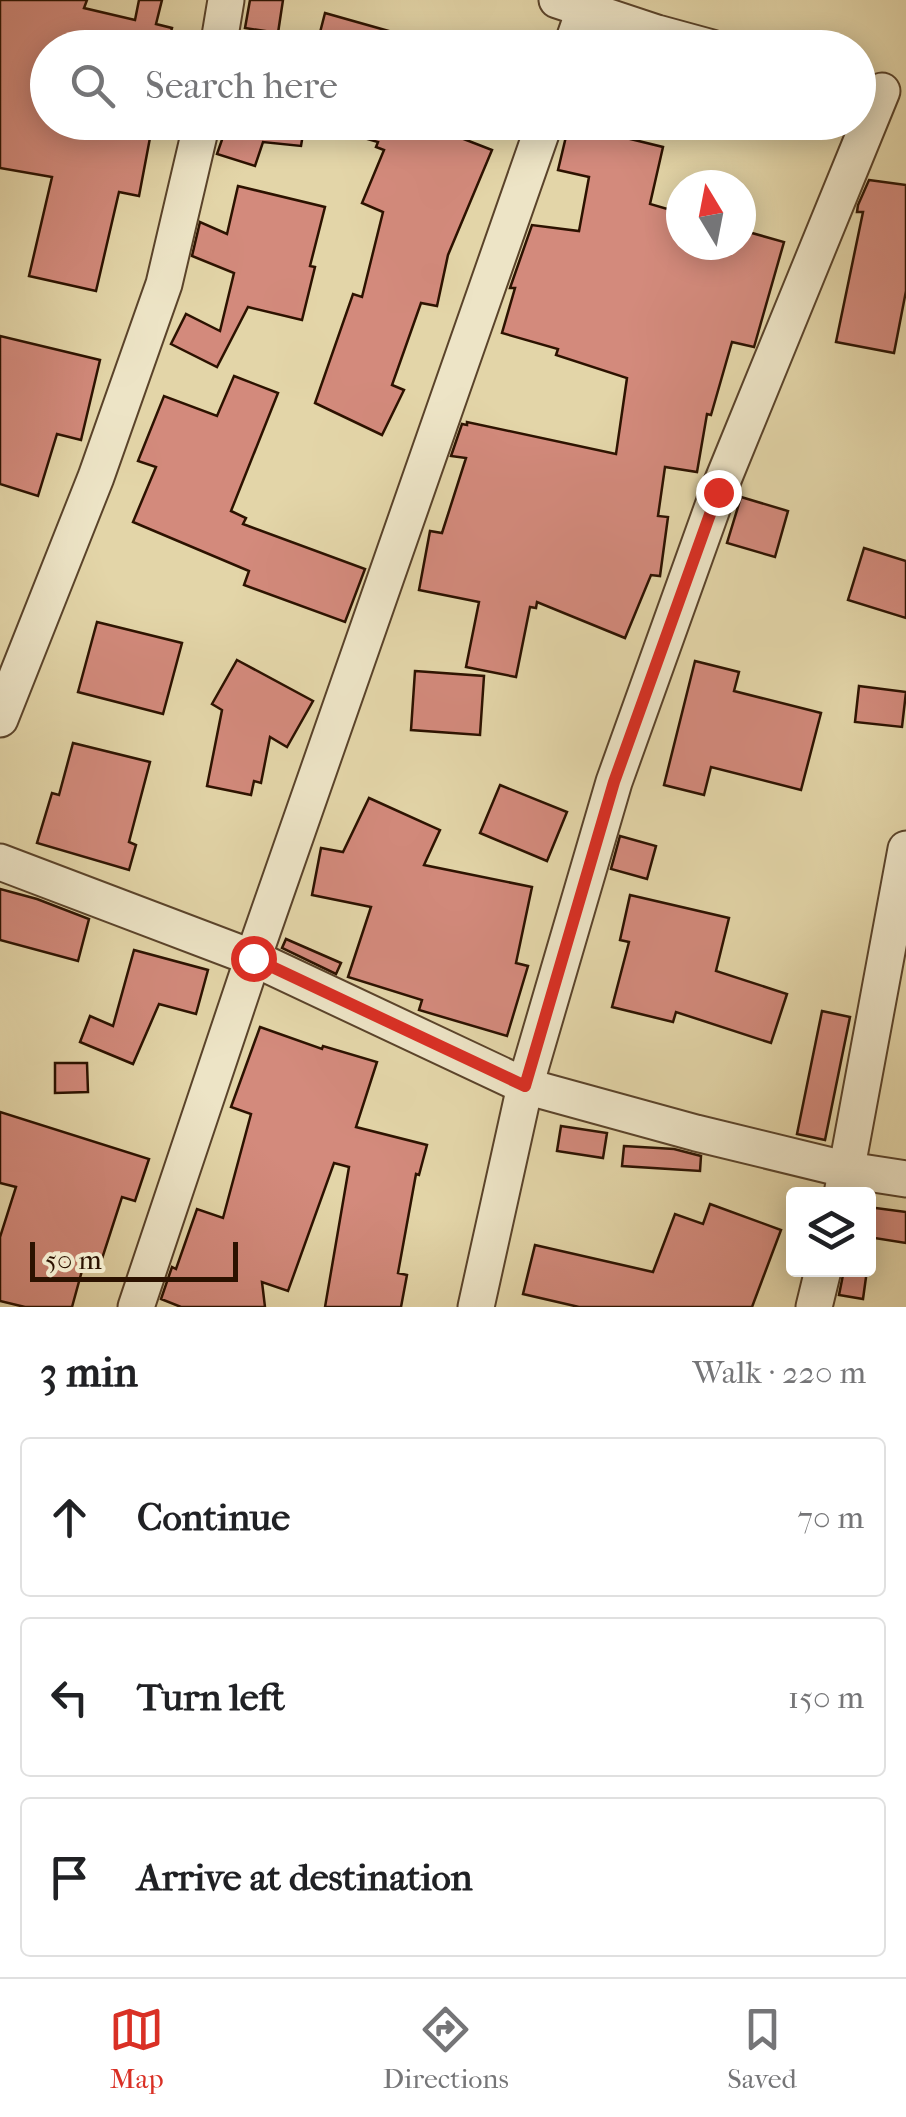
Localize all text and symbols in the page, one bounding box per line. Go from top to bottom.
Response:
search box [30,30,876,140]
icon: search [65,58,120,113]
text: Search here [145,63,338,108]
north arrow [666,170,756,260]
route end [696,470,742,516]
route start [231,936,277,982]
map controls [786,1187,876,1277]
button: layers [786,1187,876,1277]
scale bar [30,1237,238,1282]
text: 50 m [45,1243,102,1276]
text: 3 min [40,1348,138,1397]
text: Walk · 220 m [692,1354,866,1391]
icon: ahead [42,1490,97,1545]
text: Continue [137,1495,290,1540]
text: 70 m [798,1499,864,1536]
icon: left [42,1670,97,1725]
text: Turn left [137,1675,285,1720]
text: 150 m [788,1679,864,1716]
icon: arrive [42,1850,97,1905]
text: Arrive at destination [137,1855,473,1900]
tab: Map [109,2002,164,2095]
tab: Directions [383,2002,509,2095]
tab: Saved [727,2002,797,2095]

